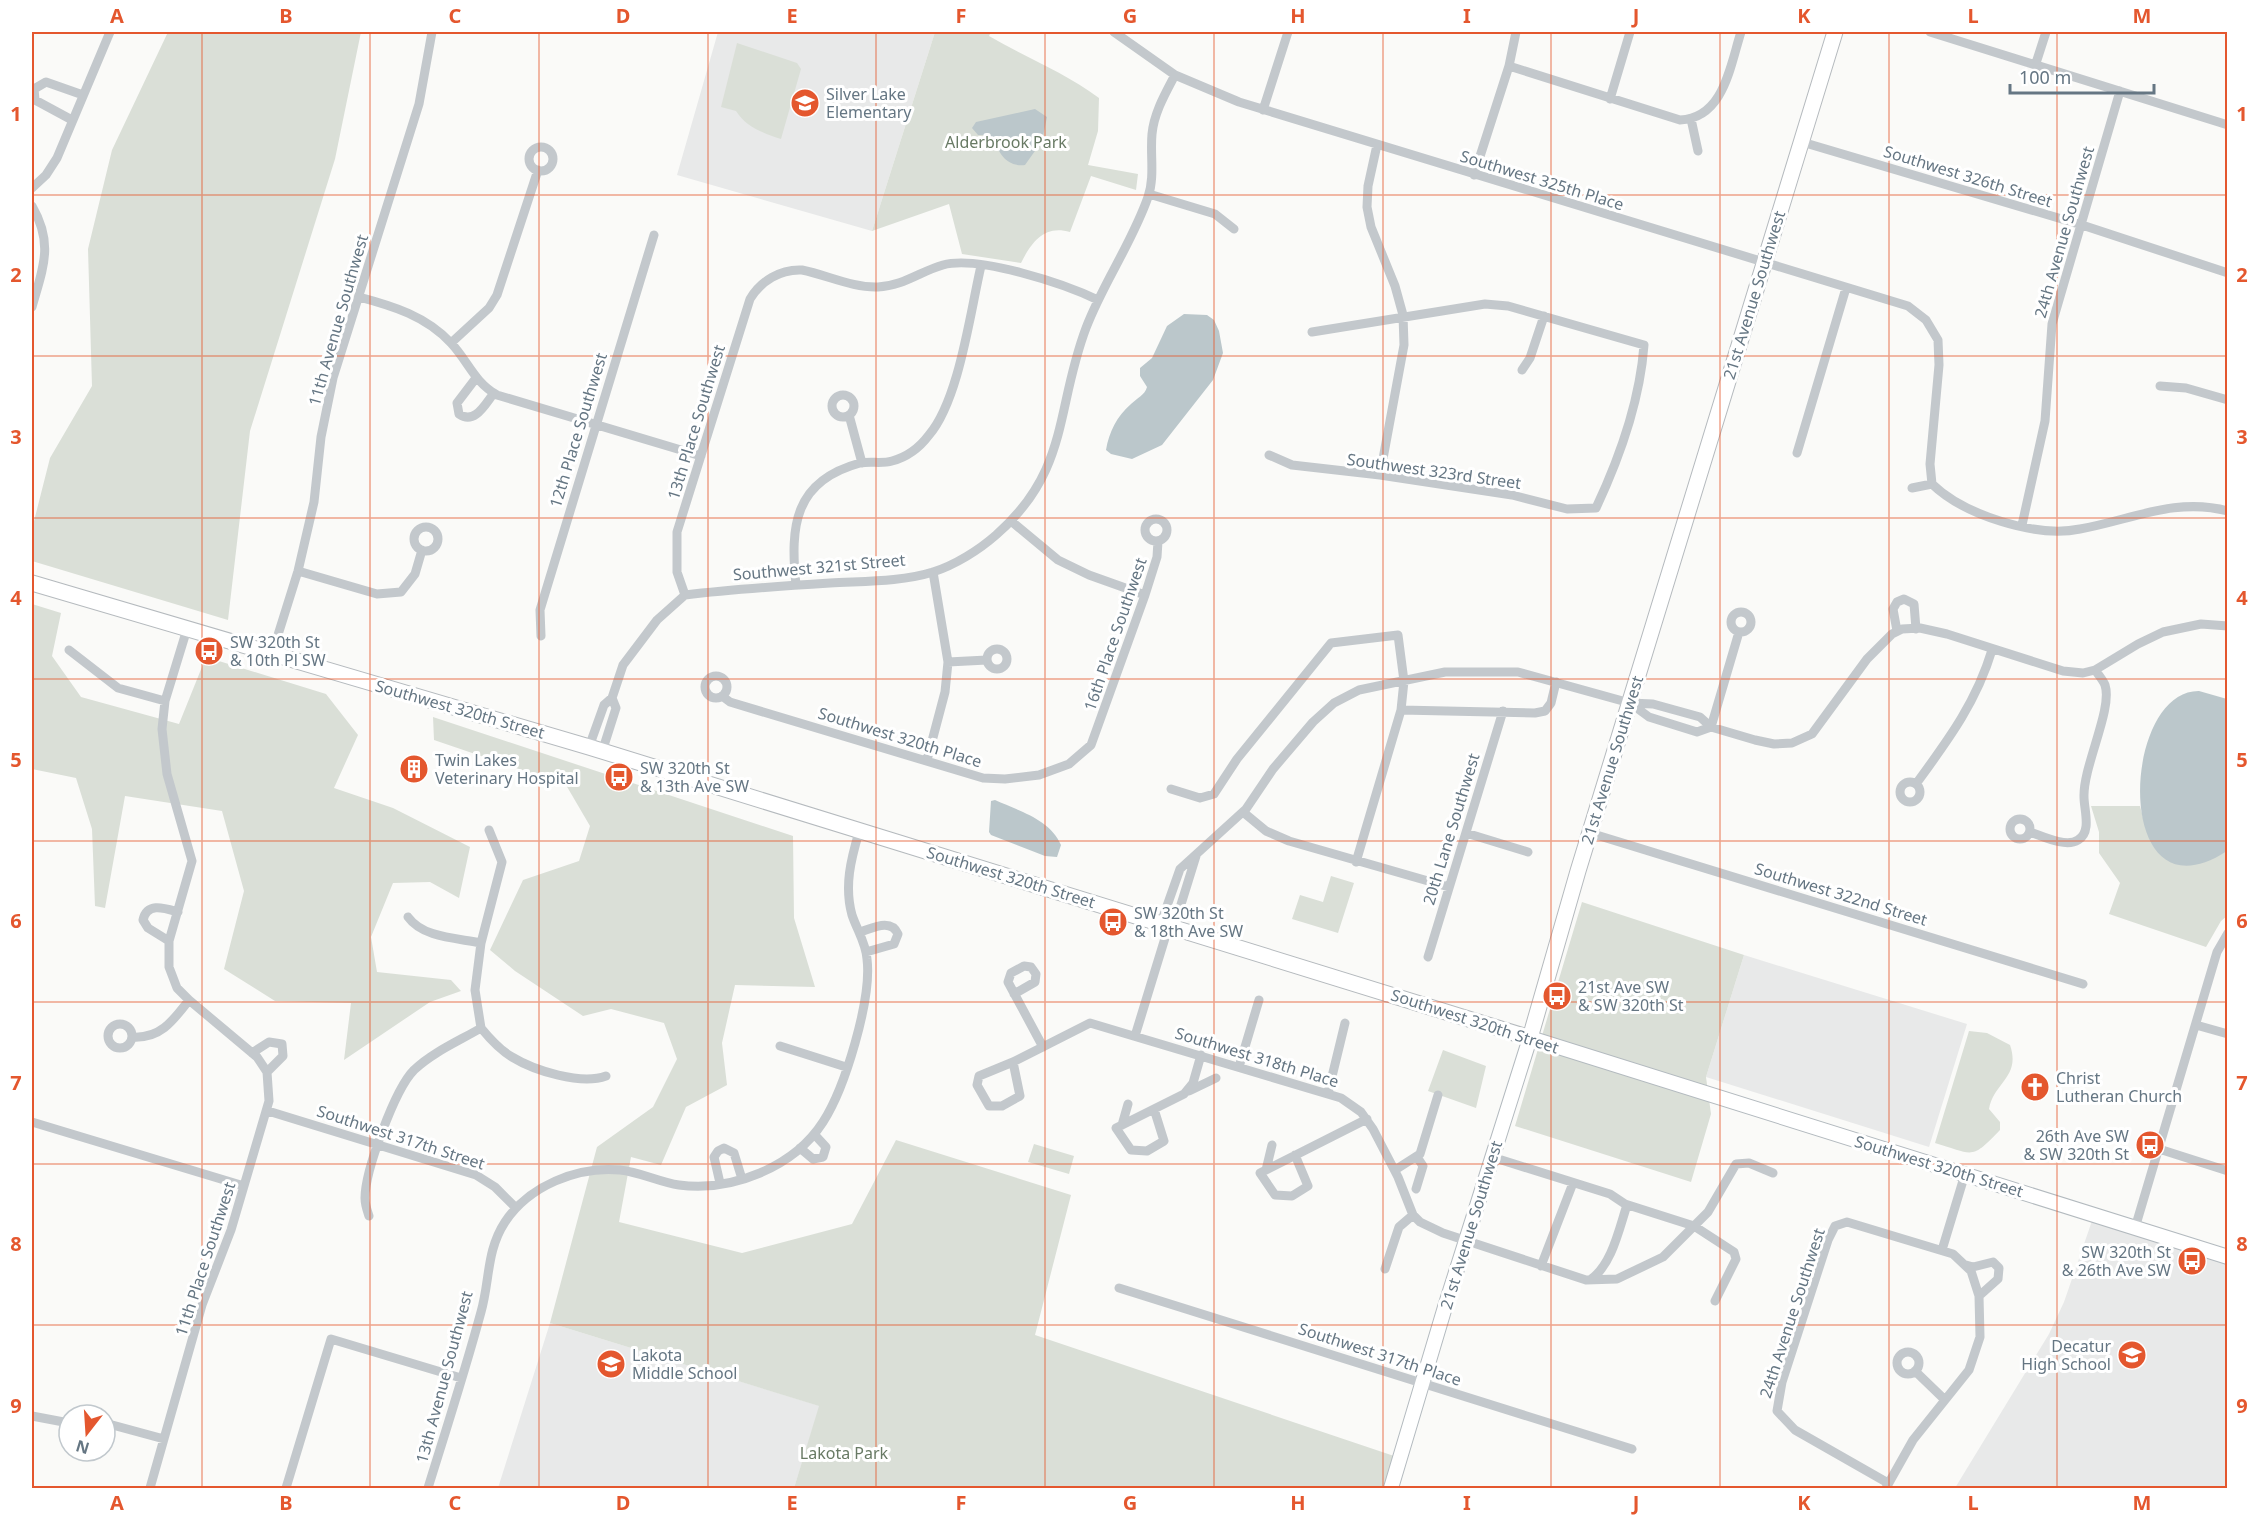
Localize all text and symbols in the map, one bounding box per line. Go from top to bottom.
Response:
text: A [110,2,124,29]
text: B [279,2,293,29]
text: C [449,2,462,29]
text: D [616,2,630,29]
text: E [786,2,798,29]
text: F [956,2,966,29]
text: G [1123,2,1137,29]
text: H [1290,2,1306,29]
text: I [1463,2,1471,29]
text: J [1631,2,1639,29]
text: K [1797,2,1811,29]
text: L [1967,2,1979,29]
text: M [2133,2,2151,29]
scale bar [2010,57,2154,95]
text: 100 m [2019,65,2071,89]
place label: Silver Lake Elementary [826,83,912,123]
school or university icon: Silver Lake Elementary [789,87,821,119]
text: 1 [10,100,22,127]
text: 1 [2236,100,2248,127]
park label: Alderbrook Park [945,131,1067,153]
street label: Southwest 326th Street [1881,140,2055,212]
street label: 24th Avenue Southwest [2029,143,2099,320]
street label: Southwest 325th Place [1458,145,1626,215]
street label: 21st Avenue Southwest [1718,208,1790,382]
street label: 11th Avenue Southwest [303,231,373,408]
text: 2 [10,261,22,288]
text: 2 [2236,261,2248,288]
street label: 13th Place Southwest [662,342,730,502]
street label: 12th Place Southwest [544,350,612,510]
text: 3 [10,423,22,450]
text: 3 [2236,423,2248,450]
street label: Southwest 323rd Street [1346,448,1523,494]
street label: Southwest 321st Street [732,548,906,585]
street label: 16th Place Southwest [1078,554,1152,714]
text: 4 [10,584,22,611]
text: 4 [2236,584,2248,611]
place label: SW 320th St & 10th Pl SW [230,631,326,671]
bus stop icon: SW 320th St & 10th Pl SW [193,635,225,667]
street label: 21st Avenue Southwest [1576,673,1648,847]
street label: Southwest 320th Street [373,674,547,744]
street label: Southwest 320th Place [816,702,984,772]
text: 5 [10,746,22,773]
text: 5 [2236,746,2248,773]
place label: Twin Lakes Veterinary Hospital [435,749,579,789]
street label: 20th Lane Southwest [1417,750,1485,908]
building icon: Twin Lakes Veterinary Hospital [398,753,430,785]
place label: SW 320th St & 13th Ave SW [640,757,749,797]
bus stop icon: SW 320th St & 13th Ave SW [603,761,635,793]
street label: Southwest 320th Street [924,841,1098,913]
street label: Southwest 322nd Street [1752,857,1930,931]
place label: SW 320th St & 18th Ave SW [1134,902,1243,942]
bus stop icon: SW 320th St & 18th Ave SW [1097,906,1129,938]
text: 6 [10,907,22,934]
text: 6 [2236,907,2248,934]
place label: 21st Ave SW & SW 320th St [1578,976,1684,1016]
bus stop icon: 21st Ave SW & SW 320th St [1541,980,1573,1012]
street label: Southwest 320th Street [1388,983,1562,1059]
street label: Southwest 318th Place [1173,1022,1341,1092]
place label: Christ Lutheran Church [2056,1067,2182,1107]
text: 7 [10,1069,22,1096]
text: 7 [2236,1069,2248,1096]
church icon: Christ Lutheran Church [2019,1071,2051,1103]
street label: Southwest 317th Street [314,1099,488,1175]
place label: 26th Ave SW & SW 320th St [2023,1125,2129,1165]
bus stop icon: 26th Ave SW & SW 320th St [2134,1129,2166,1161]
street label: Southwest 320th Street [1852,1130,2026,1202]
street label: 21st Avenue Southwest [1435,1138,1507,1312]
street label: 11th Place Southwest [170,1179,240,1339]
street label: 24th Avenue Southwest [1754,1225,1830,1401]
text: 8 [10,1230,22,1257]
text: 8 [2236,1230,2248,1257]
place label: SW 320th St & 26th Ave SW [2062,1241,2171,1281]
bus stop icon: SW 320th St & 26th Ave SW [2176,1245,2208,1277]
street label: 13th Avenue Southwest [410,1288,478,1466]
street label: Southwest 317th Place [1296,1317,1464,1391]
place label: Decatur High School [2021,1335,2111,1375]
school or university icon: Decatur High School [2116,1339,2148,1371]
place label: Lakota Middle School [632,1344,737,1384]
school or university icon: Lakota Middle School [595,1348,627,1380]
text: 9 [10,1392,22,1419]
text: 9 [2236,1392,2248,1419]
north arrow [57,1403,117,1463]
text: N [73,1435,92,1460]
park label: Lakota Park [800,1442,889,1464]
text: A [110,1489,124,1516]
text: B [279,1489,293,1516]
text: C [449,1489,462,1516]
text: D [616,1489,630,1516]
text: E [786,1489,798,1516]
text: F [956,1489,966,1516]
text: G [1123,1489,1137,1516]
text: H [1290,1489,1306,1516]
text: I [1463,1489,1471,1516]
text: J [1631,1489,1639,1516]
text: K [1797,1489,1811,1516]
text: L [1967,1489,1979,1516]
text: M [2133,1489,2151,1516]

